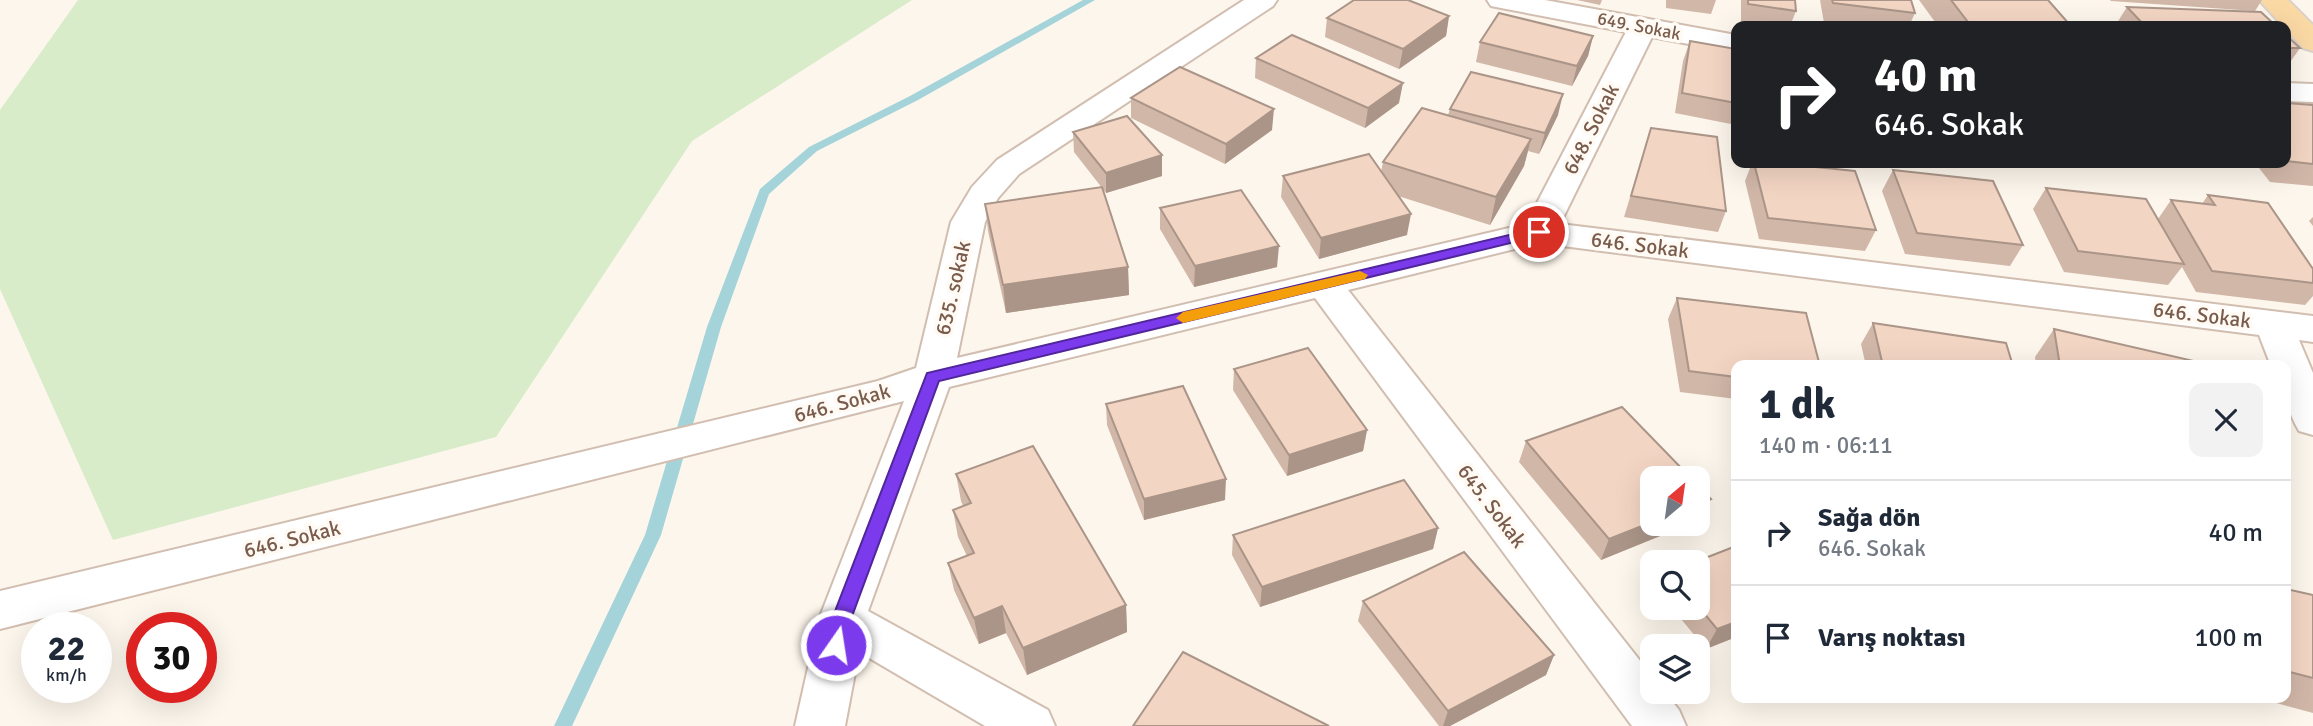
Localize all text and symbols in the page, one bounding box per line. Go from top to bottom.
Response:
street label: 649. Sokak [1595,7,1683,45]
text: 40 m [1874,45,1977,105]
icon: right [1759,49,1850,140]
street label: 648. Sokak [1557,79,1625,179]
text: 646. Sokak [1874,105,2024,144]
pin [1509,202,1569,262]
icon: arrive [1520,213,1558,251]
street label: 646. Sokak [1590,226,1691,264]
street label: 635. sokak [930,238,977,338]
street label: 646. Sokak [2152,296,2253,334]
street label: 646. Sokak [791,378,893,428]
text: 1 dk [1759,379,1836,430]
button: close [2189,383,2263,457]
text: 140 m · 06:11 [1759,431,1893,460]
street label: 645. Sokak [1452,459,1532,554]
north arrow [1640,466,1710,536]
map controls [1640,466,1710,704]
text: Sağa dön [1818,502,1921,534]
street label: 646. Sokak [241,514,343,564]
icon: right [1759,514,1797,552]
text: 40 m [2208,517,2263,549]
text: 646. Sokak [1818,534,1926,563]
button: search [1640,550,1710,620]
position arrow [799,608,873,682]
speed limit sign: 30 [126,612,217,703]
icon: arrive [1759,619,1797,657]
text: Varış noktası [1818,622,1966,654]
text: 100 m [2194,622,2263,654]
text: 22 [48,627,85,670]
button: layers [1640,634,1710,704]
text: km/h [46,664,87,686]

